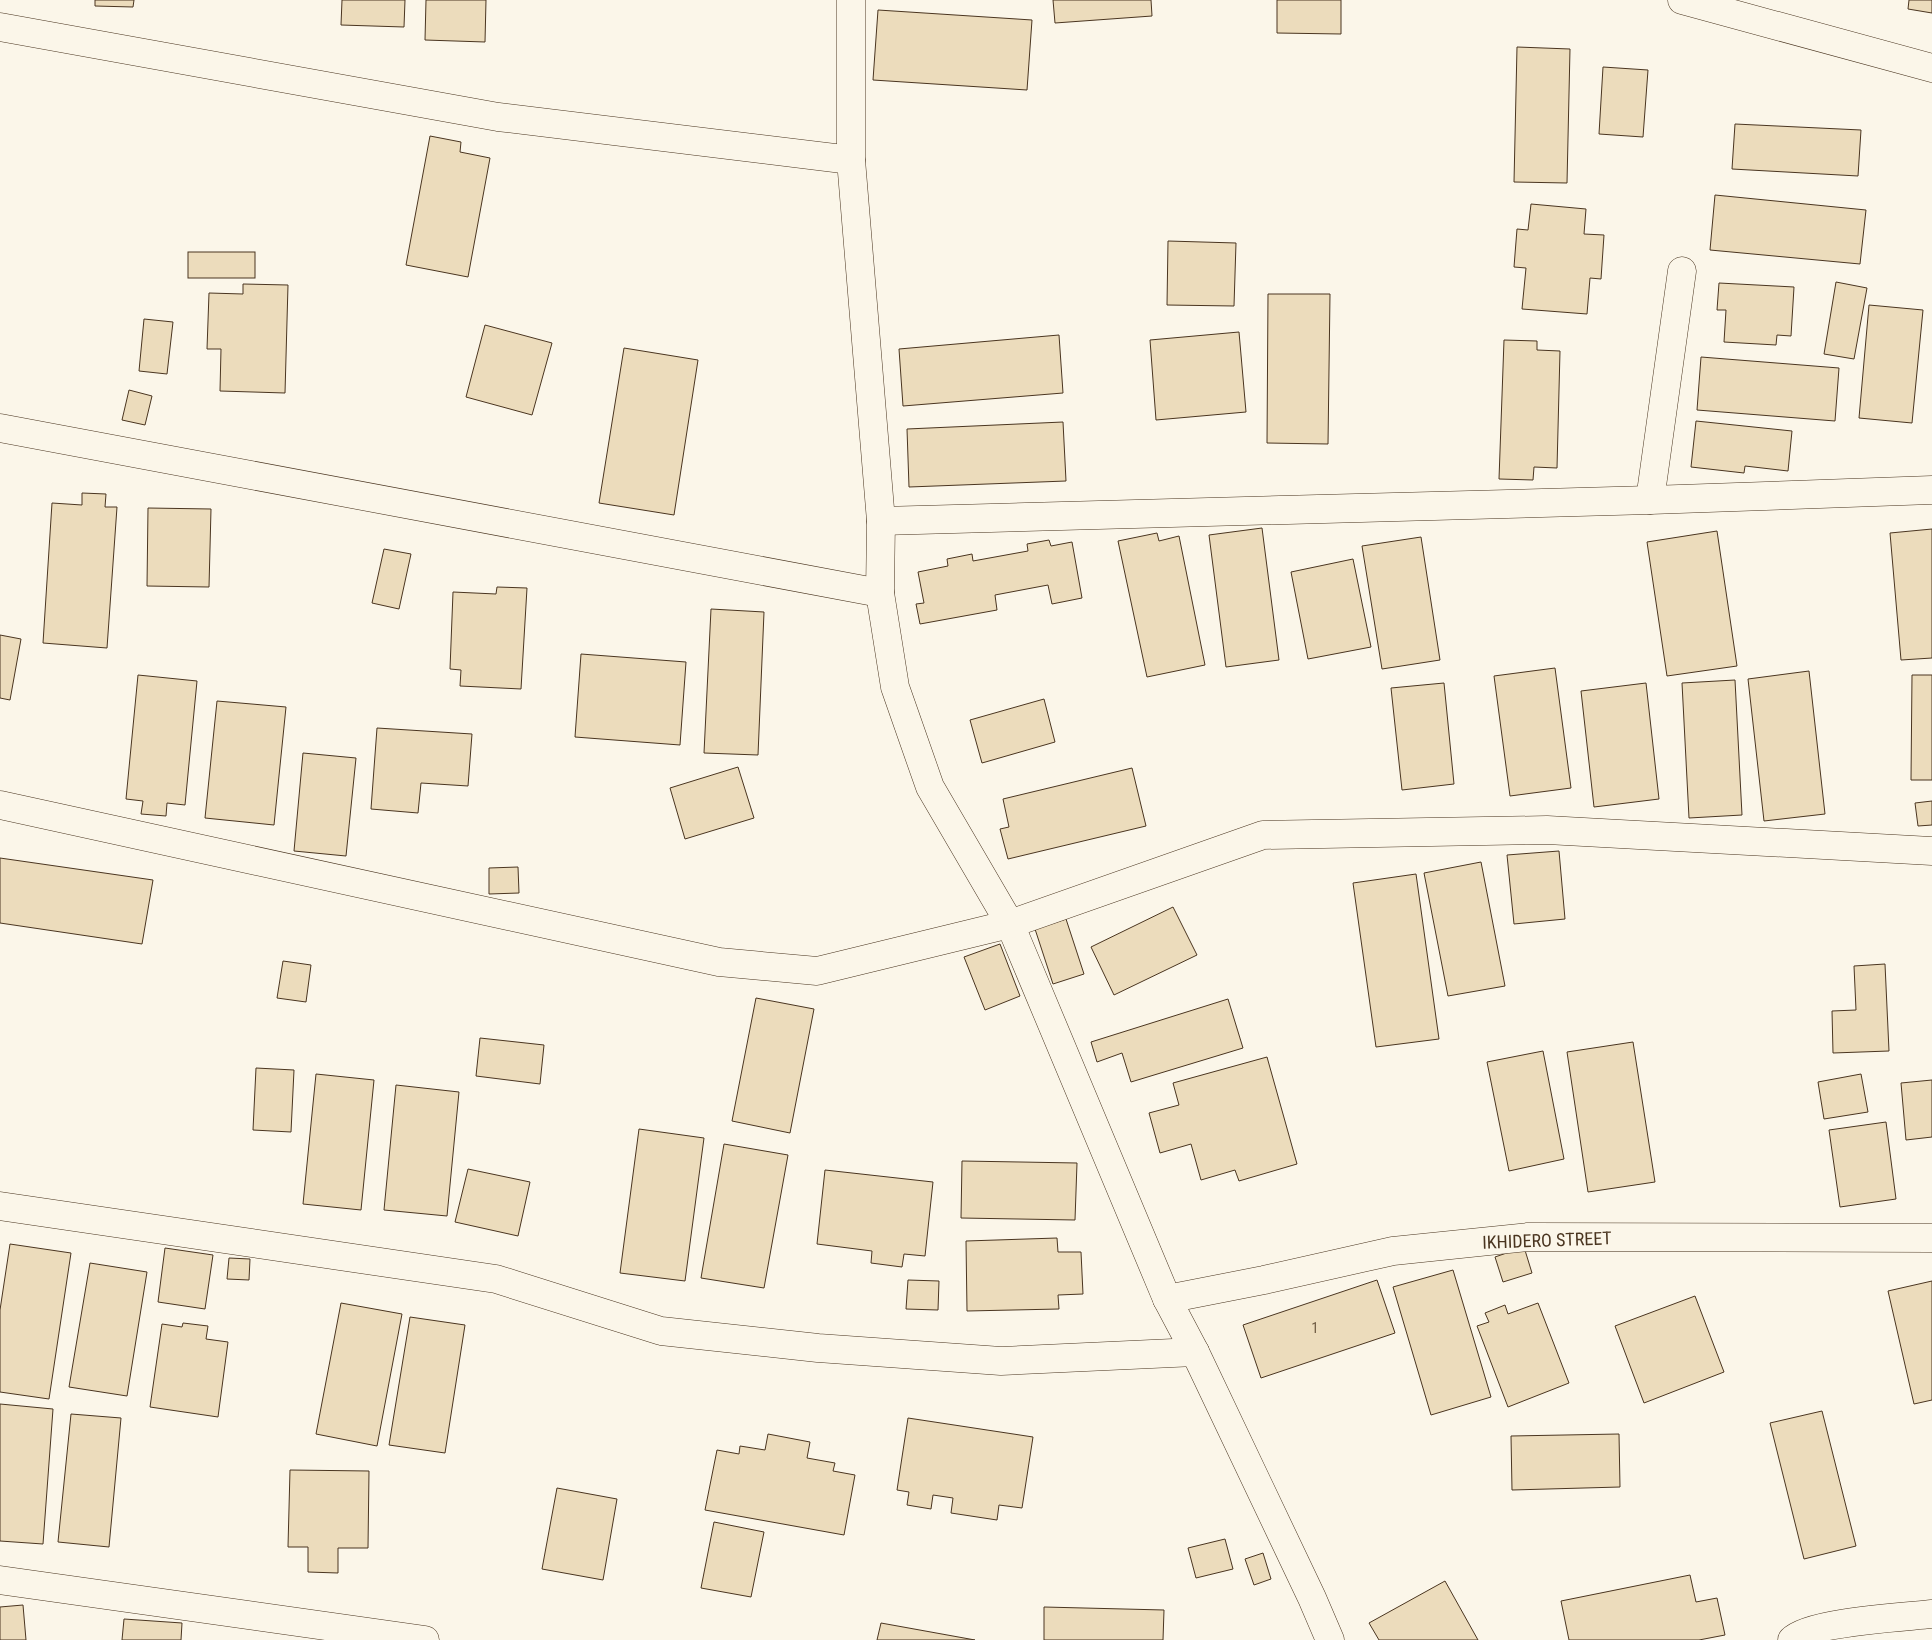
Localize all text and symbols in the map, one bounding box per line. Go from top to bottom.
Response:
street label: IKHIDERO STREET [1482,1227,1612,1253]
house number: 1 [1311,1319,1319,1337]

